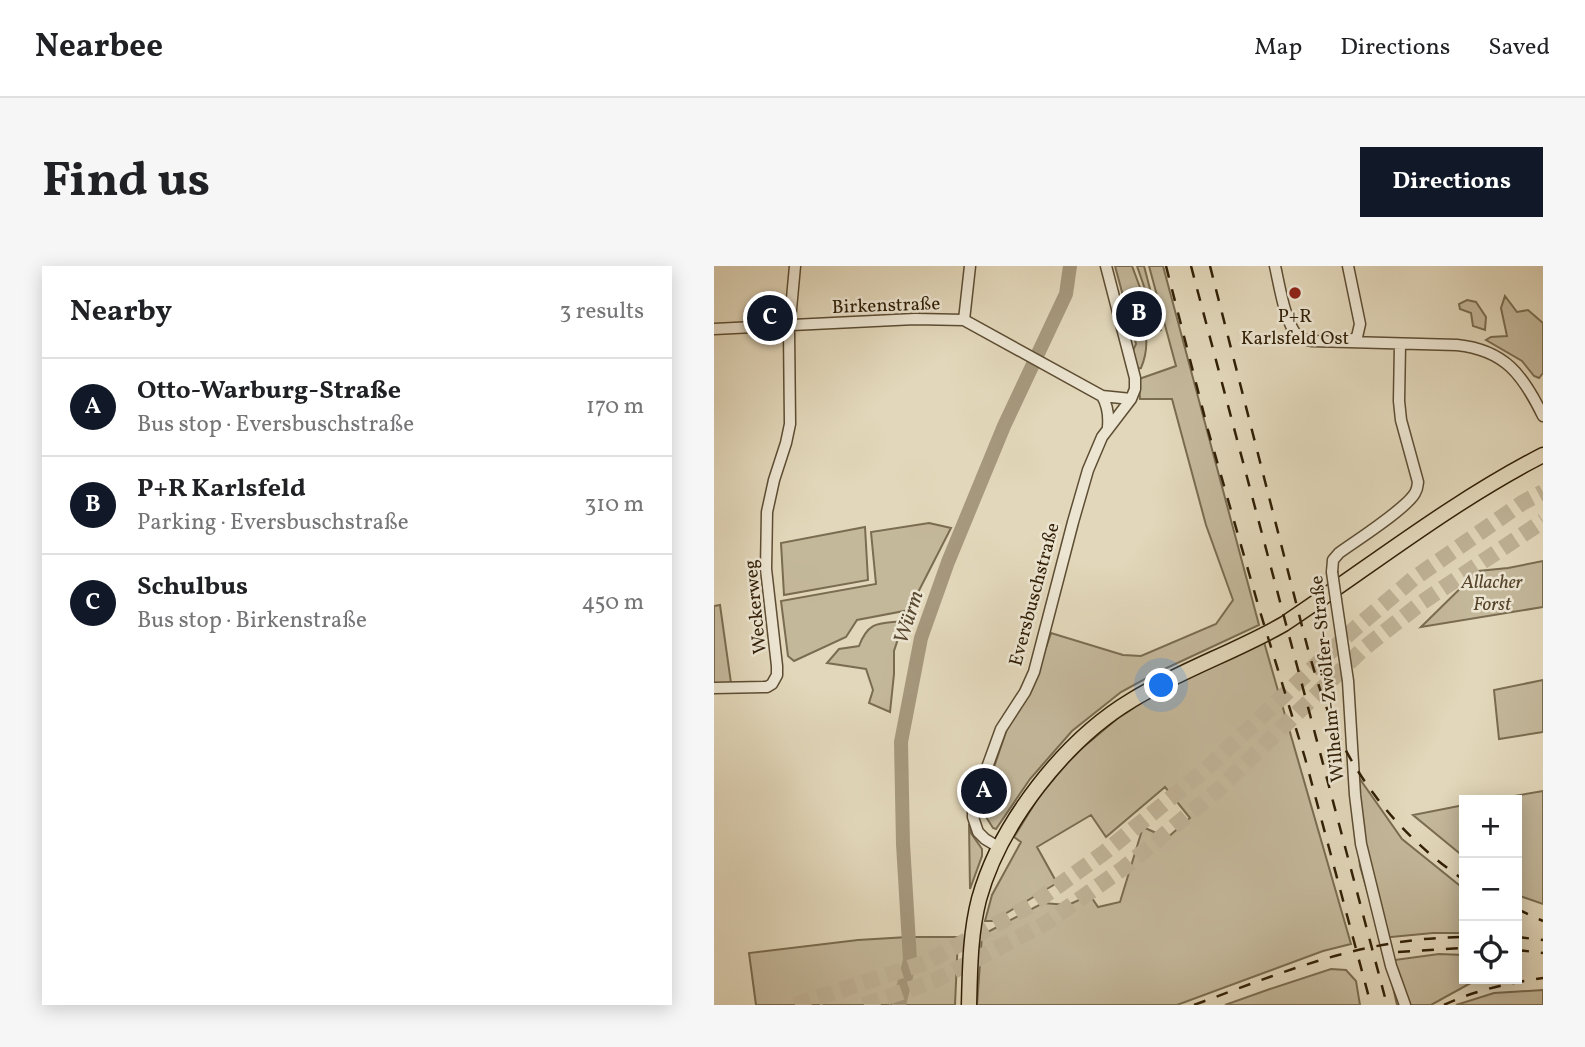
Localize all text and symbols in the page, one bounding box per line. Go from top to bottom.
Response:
text: Nearbee [35,25,163,71]
text: Map [1254,31,1302,65]
text: Directions [1340,31,1450,65]
text: Saved [1488,31,1550,65]
button: Directions [1360,147,1543,217]
text: Find us [42,148,210,217]
marker: P+R Karlsfeld Ost [1287,285,1303,301]
pin: B [1116,288,1162,340]
text: Nearby [70,291,172,333]
street label: Birkenstraße [831,291,941,321]
pin: C [747,292,793,344]
text: 3 results [559,296,644,328]
place label: P+R Karlsfeld Ost [1241,304,1350,352]
text: Otto-Warburg-Straße [137,373,401,409]
text: A [85,391,101,423]
text: 170 m [586,391,644,423]
text: Bus stop · Eversbuschstraße [137,409,414,441]
text: P+R Karlsfeld [137,471,306,507]
text: B [85,489,101,521]
text: 310 m [584,489,644,521]
text: Parking · Eversbuschstraße [137,507,409,539]
street label: Eversbuschstraße [1003,520,1067,669]
street label: Weckerweg [738,558,774,655]
text: Schulbus [137,569,248,605]
park label: Allacher Forst [1460,570,1524,618]
street label: Wilhelm-Zwölfer-Straße [1304,574,1352,783]
text: C [86,587,100,619]
text: 450 m [582,587,644,619]
water label: Würm [887,587,932,648]
text: Bus stop · Birkenstraße [137,605,367,637]
your location [1144,668,1178,702]
pin: A [961,765,1007,817]
map controls [1459,795,1522,984]
button: + [1459,795,1522,858]
button: − [1459,858,1522,921]
button: locate [1459,921,1522,984]

